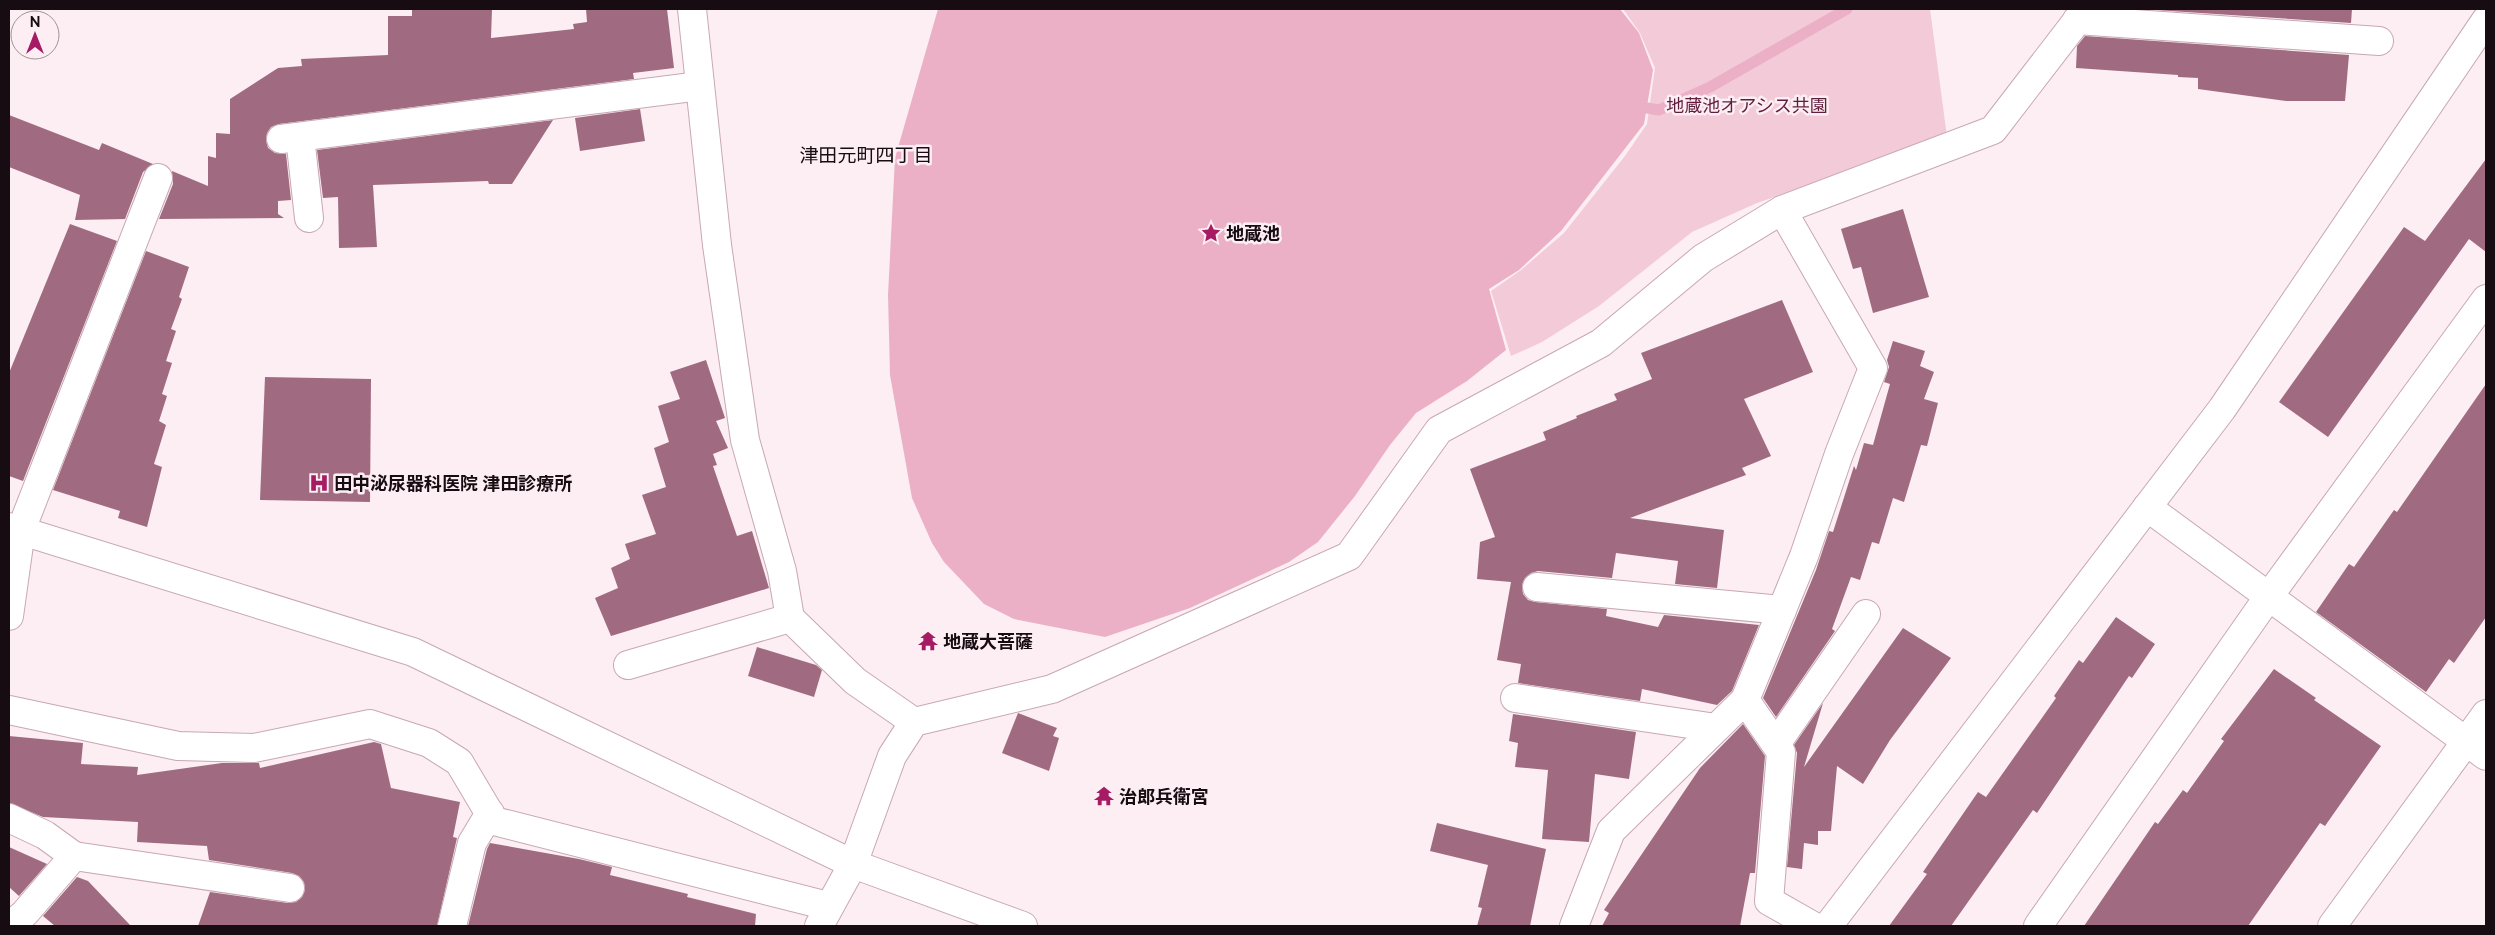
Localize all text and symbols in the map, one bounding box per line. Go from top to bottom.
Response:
north arrow [10,10,60,60]
text: N [30,14,40,30]
park label: 地蔵池オアシス共園 [1666,95,1828,116]
district label: 津田元町四丁目 [799,144,933,166]
place icon: 地蔵池 [1200,222,1222,244]
place label: 地蔵池 [1226,223,1280,244]
hospital icon: 田中泌尿器科医院 津田診療所 [308,472,330,494]
place label: 田中泌尿器科医院 津田診療所 [334,473,572,494]
temple icon: 地蔵大菩薩 [917,630,939,652]
place label: 地蔵大菩薩 [943,631,1033,652]
temple icon: 治郎兵衛宮 [1093,785,1115,807]
place label: 治郎兵衛宮 [1119,786,1209,807]

